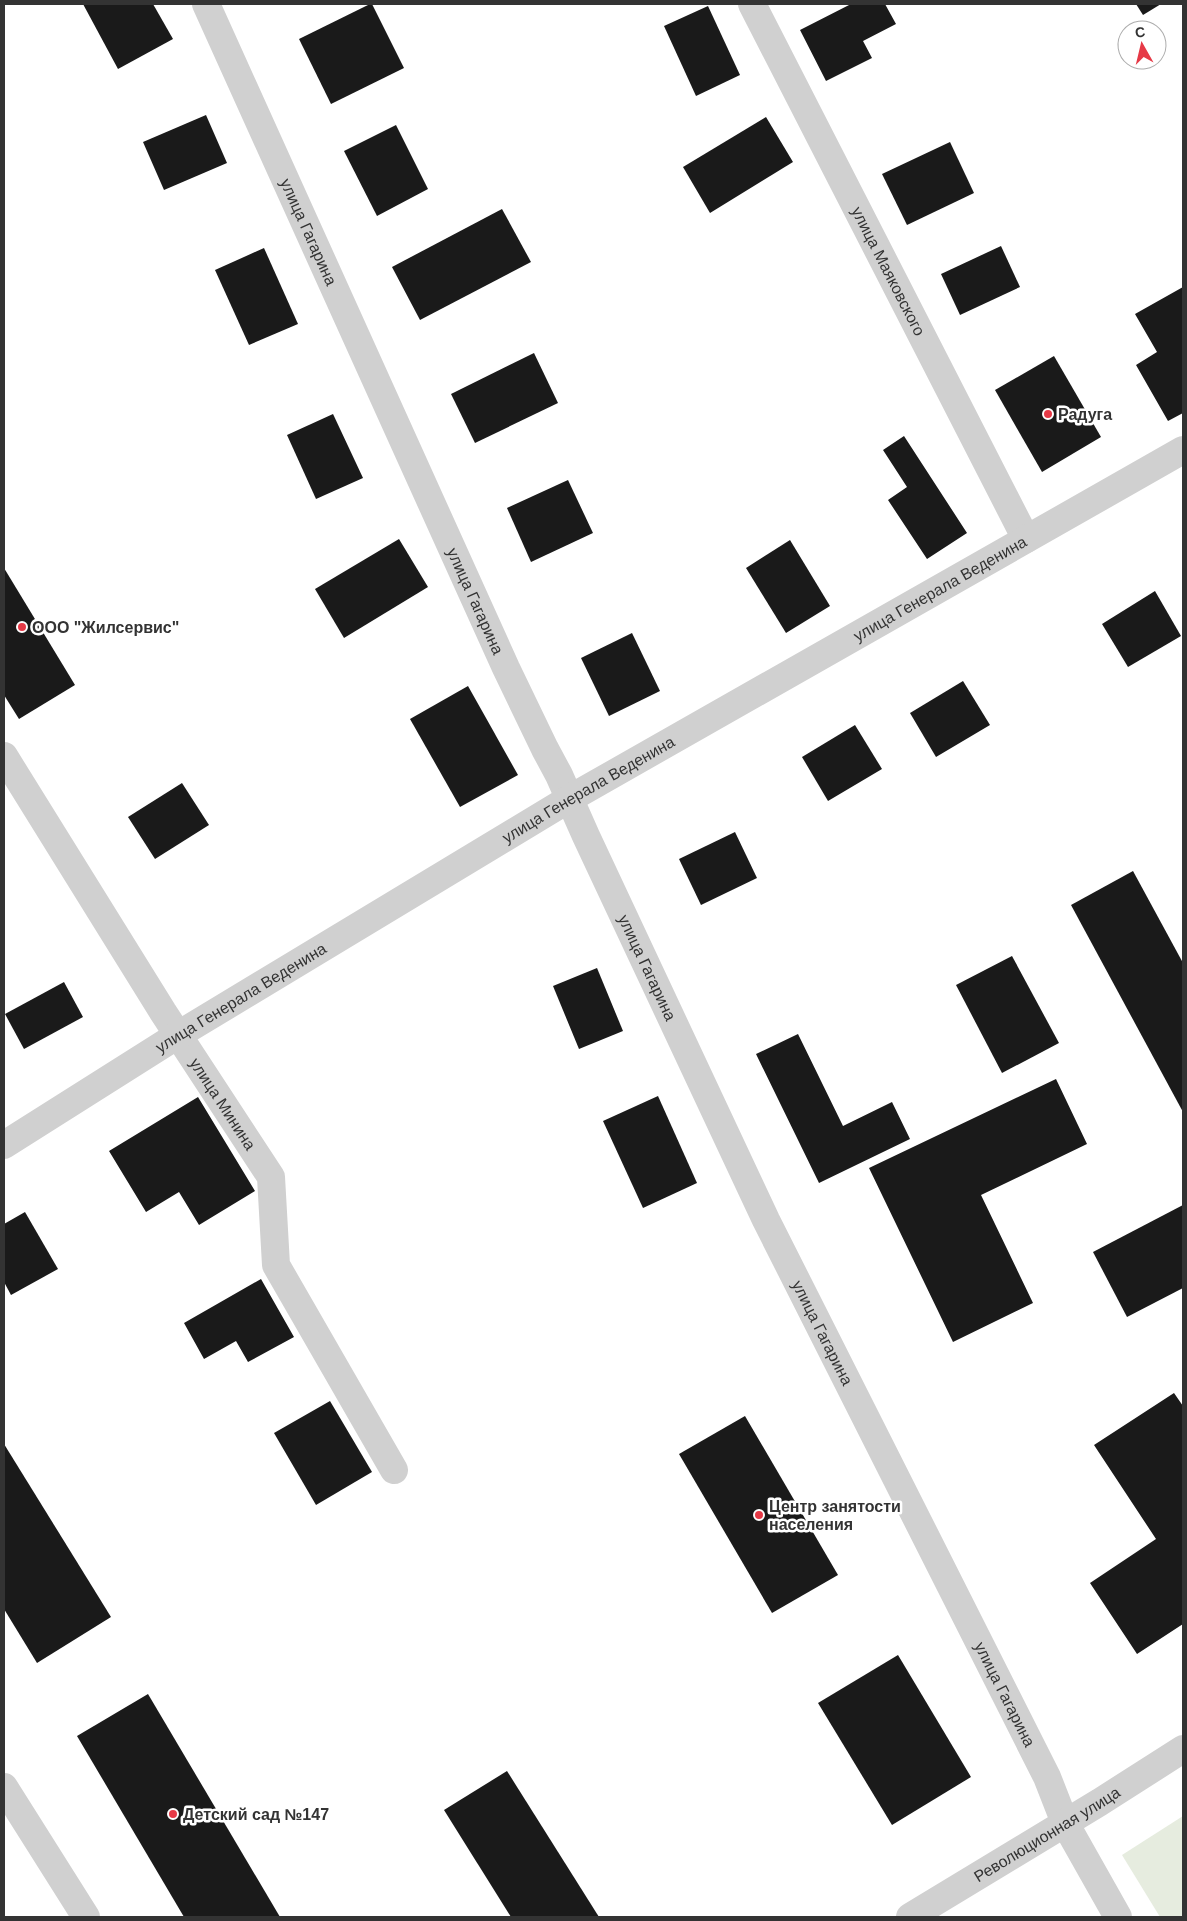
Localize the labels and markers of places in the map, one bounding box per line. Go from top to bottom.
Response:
place label: Радуга [1058,406,1112,423]
marker: Радуга [1042,408,1054,420]
place label: ООО "Жилсервис" [32,619,179,636]
marker: ООО "Жилсервис" [16,621,28,633]
place label: Центр занятости населения [769,1498,901,1533]
marker: Центр занятости населения [753,1509,765,1521]
place label: Детский сад №147 [183,1806,329,1823]
marker: Детский сад №147 [167,1808,179,1820]

